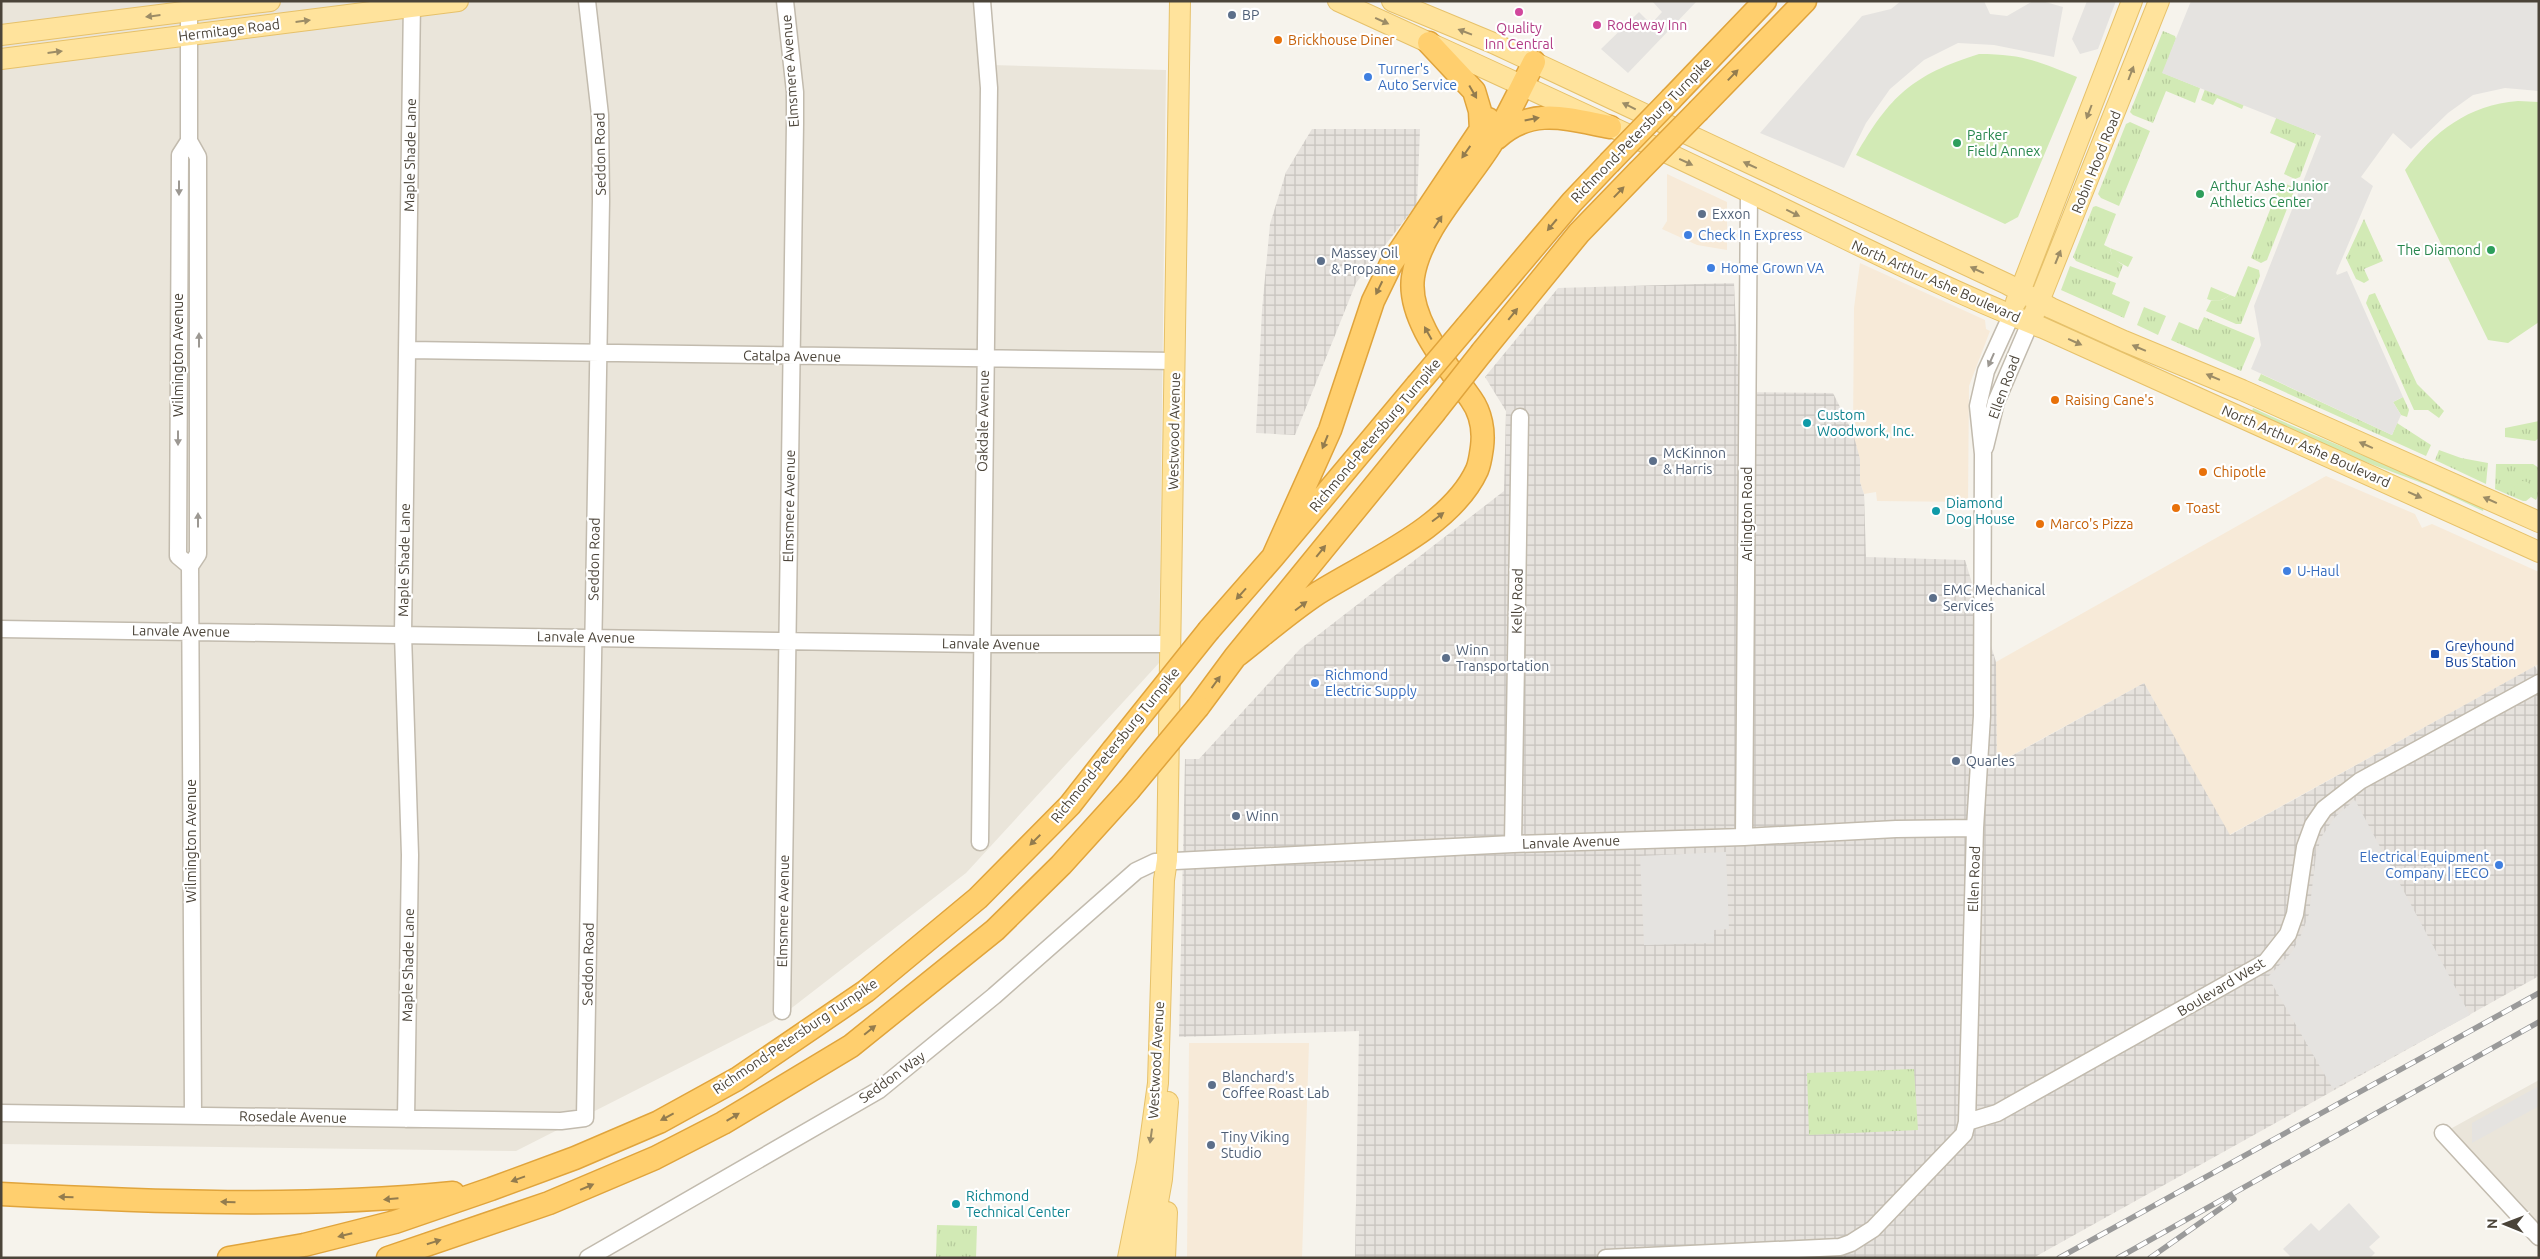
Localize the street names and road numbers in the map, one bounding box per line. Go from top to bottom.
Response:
street label: Elmsmere Avenue [778,14,802,128]
street label: Hermitage Road [177,16,281,44]
street label: Richmond-Petersburg Turnpike [1567,54,1715,206]
street label: Maple Shade Lane [401,98,419,212]
street label: Robin Hood Road [2068,108,2124,216]
street label: Seddon Road [591,112,609,196]
street label: North Arthur Ashe Boulevard [1849,237,2023,325]
street label: Wilmington Avenue [170,293,186,417]
street label: Catalpa Avenue [743,347,841,365]
street label: Ellen Road [1985,353,2023,421]
street label: Richmond-Petersburg Turnpike [1306,355,1444,515]
street label: Oakdale Avenue [974,370,992,472]
street label: Westwood Avenue [1165,372,1183,490]
street label: North Arthur Ashe Boulevard [2219,402,2393,490]
street label: Elmsmere Avenue [780,449,798,563]
street label: Arlington Road [1739,467,1755,561]
street label: Maple Shade Lane [395,503,413,617]
street label: Seddon Road [585,517,603,601]
street label: Kelly Road [1508,568,1526,634]
street label: Lanvale Avenue [132,622,230,640]
street label: Lanvale Avenue [537,628,635,646]
street label: Lanvale Avenue [942,635,1040,653]
street label: Richmond-Petersburg Turnpike [1047,664,1183,826]
street label: Wilmington Avenue [183,779,199,903]
street label: Lanvale Avenue [1522,832,1620,852]
street label: Ellen Road [1965,846,1983,912]
street label: Elmsmere Avenue [774,854,792,968]
street label: Maple Shade Lane [399,908,417,1022]
street label: Seddon Road [579,922,597,1006]
street label: Boulevard West [2174,954,2268,1019]
street label: Richmond-Petersburg Turnpike [710,975,880,1097]
street label: Westwood Avenue [1145,1001,1167,1119]
street label: Seddon Way [856,1048,928,1106]
street label: Rosedale Avenue [239,1108,347,1126]

